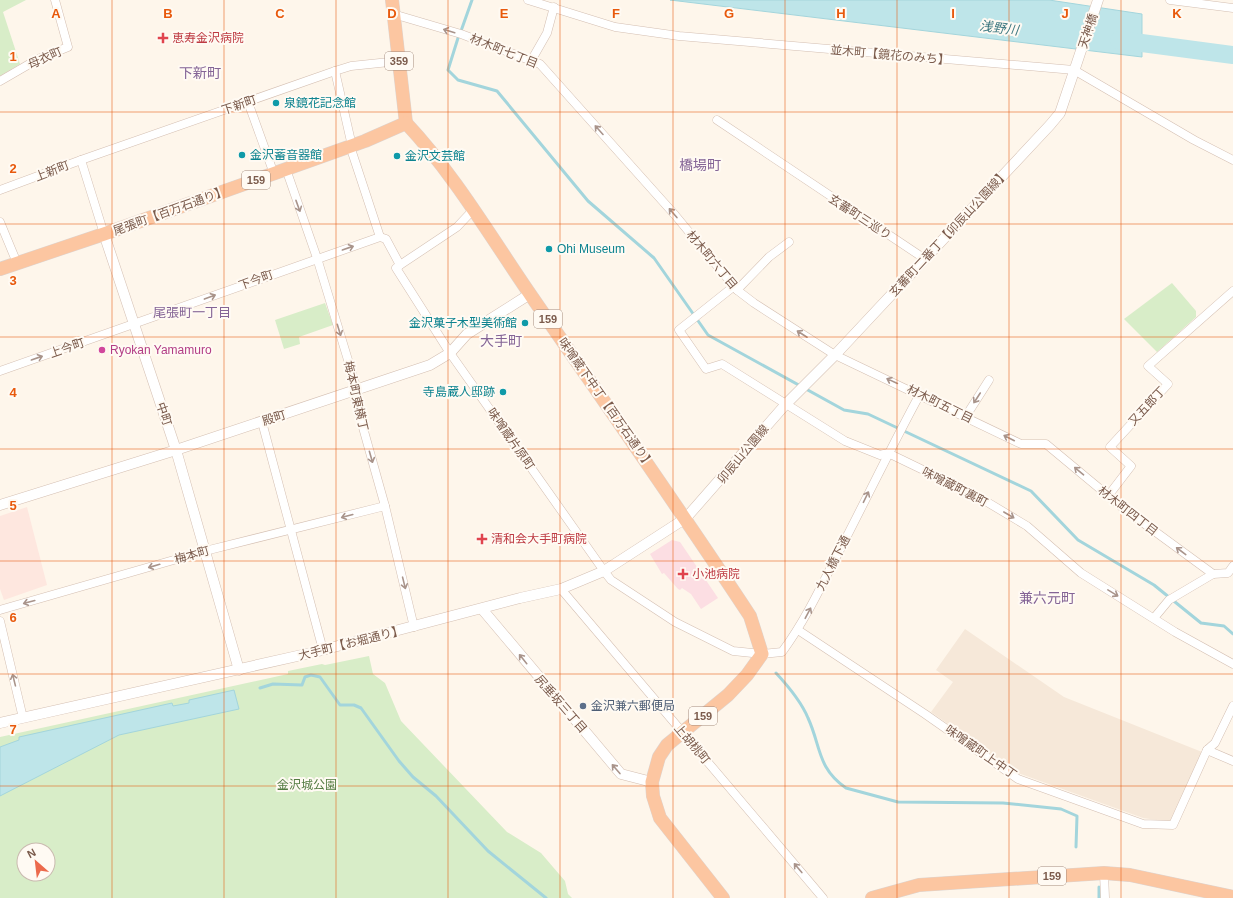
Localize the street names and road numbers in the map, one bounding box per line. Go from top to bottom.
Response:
street label: 天神橋 [1076,12,1100,50]
street label: 材木町七丁目 [468,31,540,71]
street label: 並木町【鏡花のみち】 [830,43,950,67]
street label: 母衣町 [26,44,64,72]
road number: 359 [385,52,413,70]
street label: 下新町 [220,93,258,117]
street label: 上新町 [33,158,71,184]
street label: 玄蕃町二番丁【卯辰山公園線】 [887,167,1011,299]
road number: 159 [242,171,270,189]
street label: 尾張町【百万石通り】 [111,184,229,238]
street label: 玄蕃町三巡り [826,192,894,242]
street label: 材木町六丁目 [683,228,741,292]
street label: 下今町 [237,267,275,293]
road number: 159 [534,310,562,328]
street label: 味噌蔵下中丁【百万石通り】 [556,335,656,471]
street label: 上今町 [48,336,86,360]
street label: 梅本町東横丁 [341,359,371,433]
street label: 材木町五丁目 [905,382,975,426]
street label: 又五郎丁 [1126,384,1168,428]
street label: 中町 [153,400,175,428]
street label: 味噌蔵片原町 [485,405,537,473]
street label: 殿町 [260,408,288,428]
street label: 卯辰山公園線 [714,422,772,486]
street label: 味噌蔵町裏町 [920,464,990,510]
street label: 材木町四丁目 [1095,483,1161,539]
street label: 九人橋下通 [813,533,853,593]
street label: 梅本町 [173,543,211,567]
street label: 大手町【お堀通り】 [297,623,405,663]
street label: 尻垂坂三丁目 [532,672,590,736]
road number: 159 [689,707,717,725]
street label: 上胡桃町 [671,721,713,767]
street label: 味噌蔵町上中丁 [943,722,1019,782]
road number: 159 [1038,867,1066,885]

